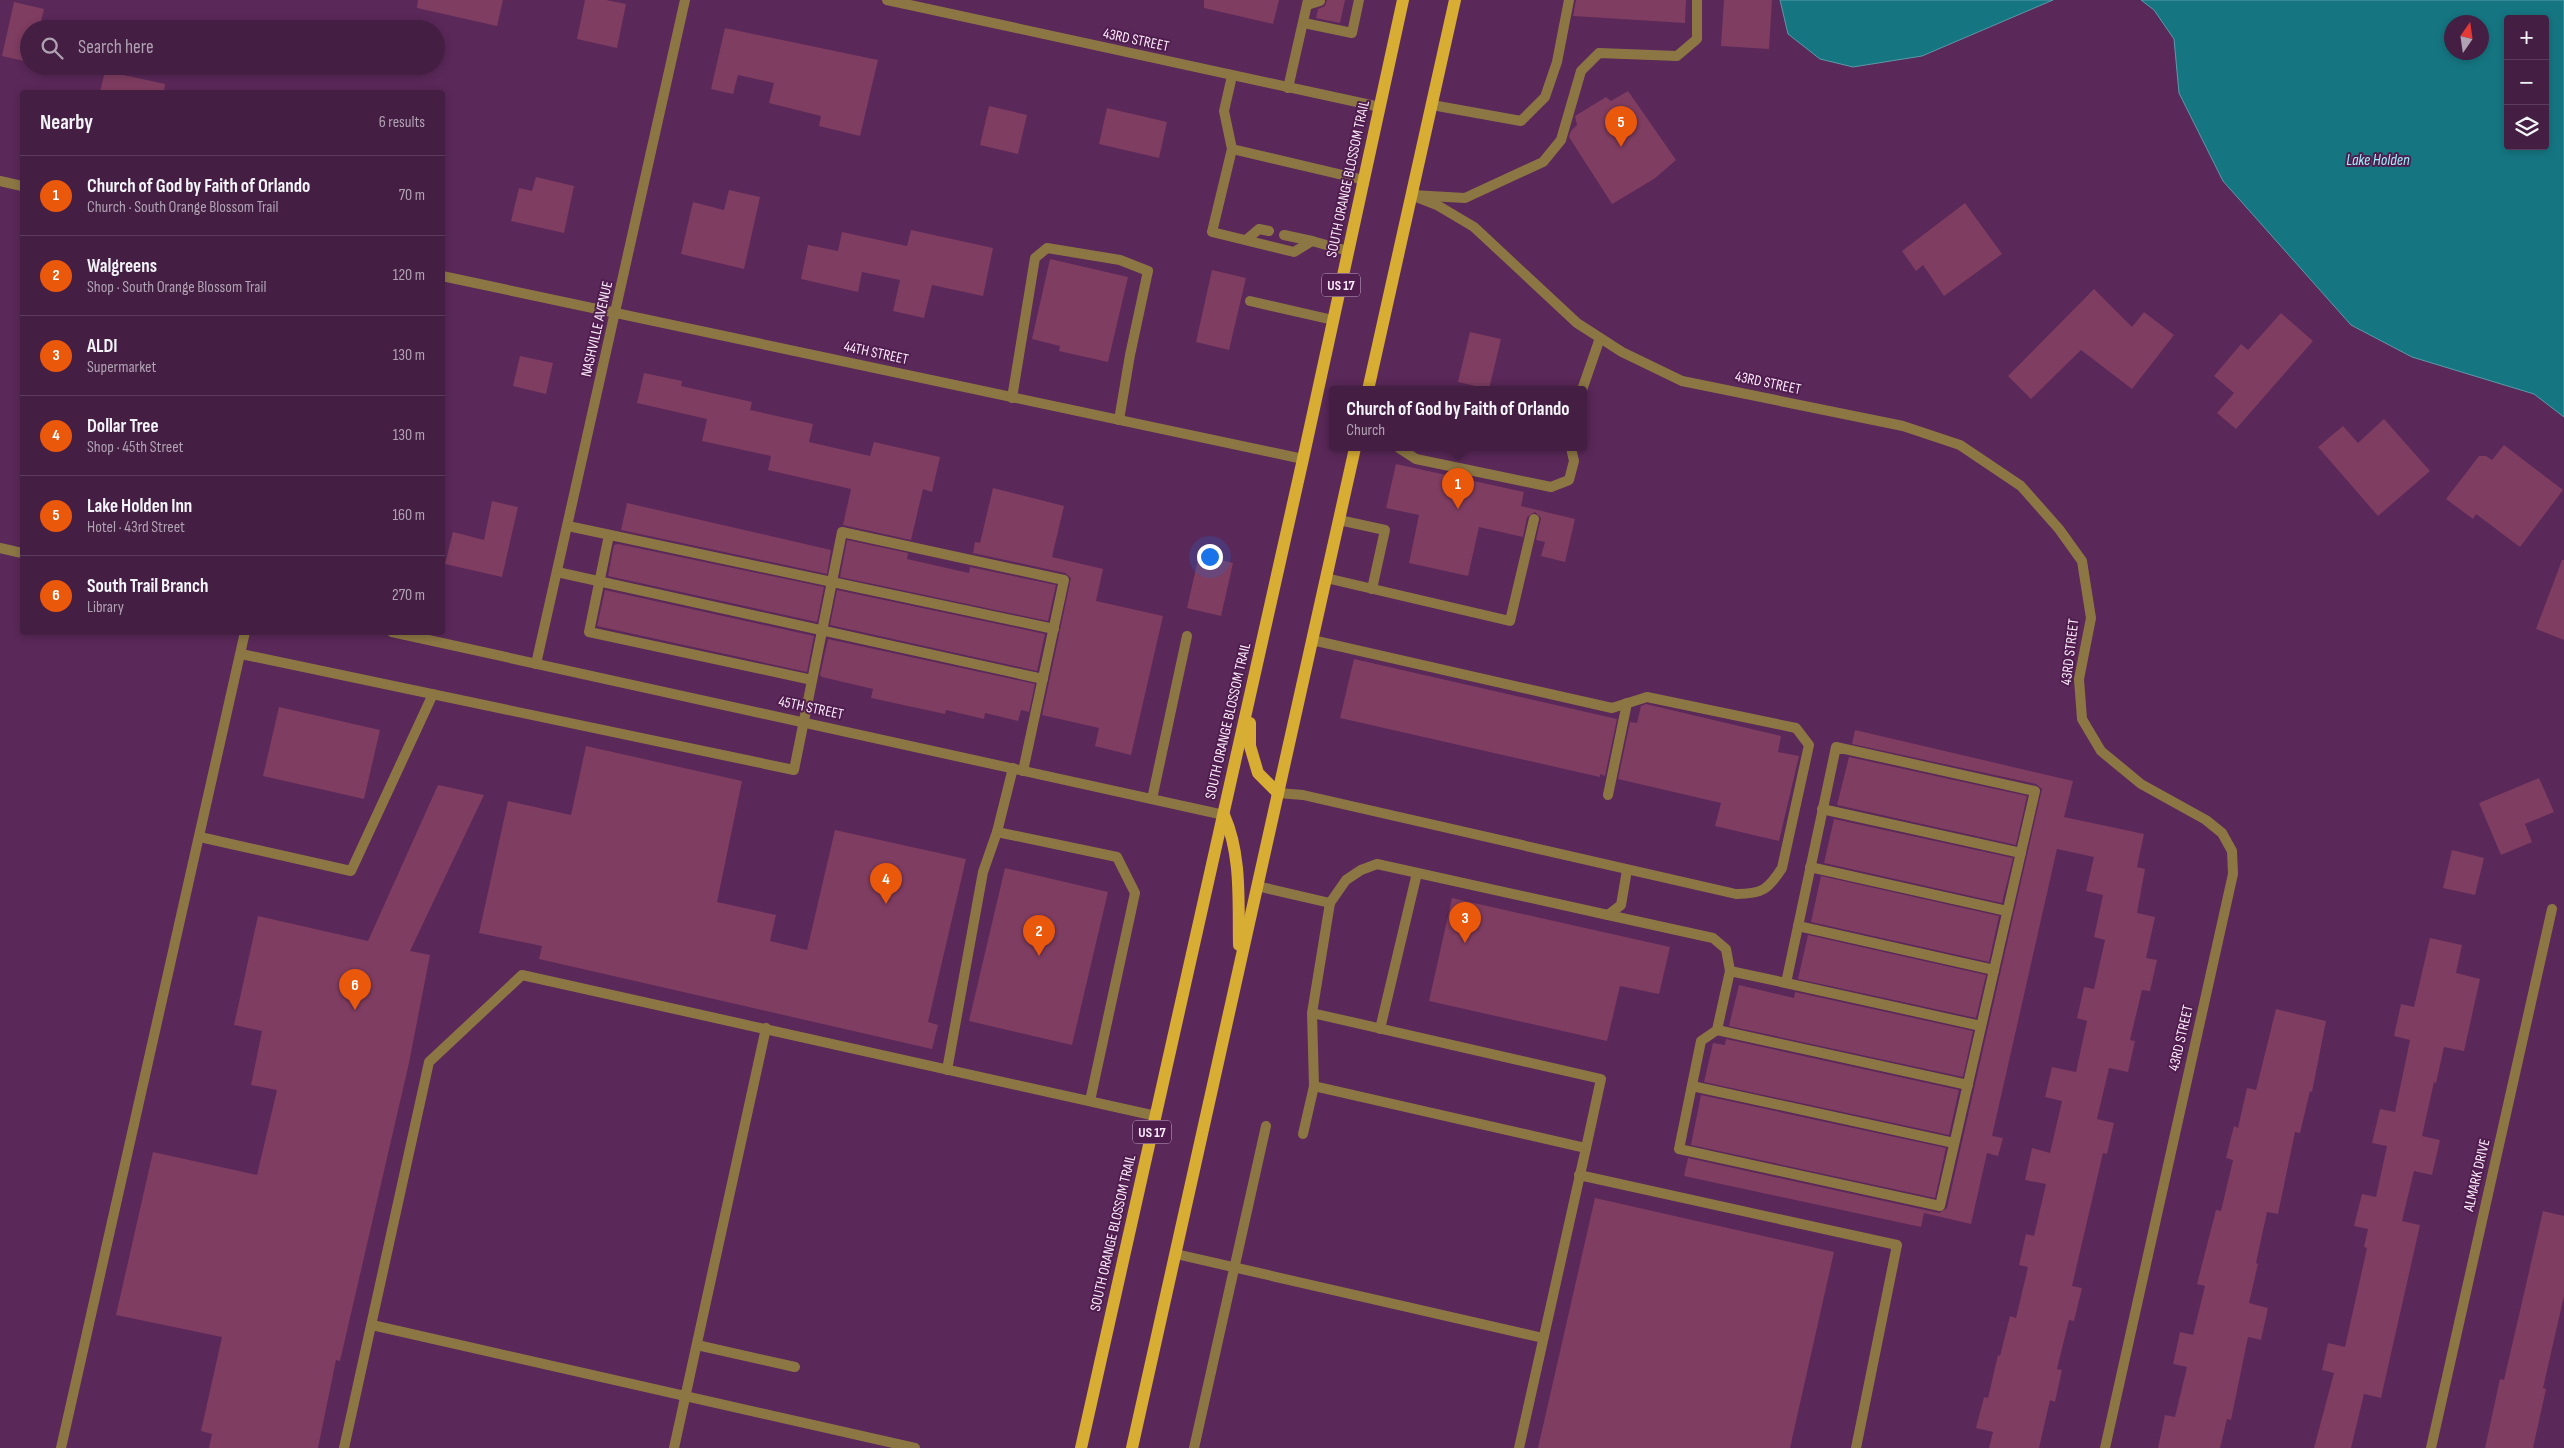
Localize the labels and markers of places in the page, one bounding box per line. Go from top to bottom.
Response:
pin: 5 [1605,106,1637,147]
pin: 1 [1442,468,1474,509]
pin: 4 [870,863,902,904]
pin: 3 [1449,902,1481,943]
pin: 2 [1023,915,1055,956]
pin: 6 [339,969,371,1010]

